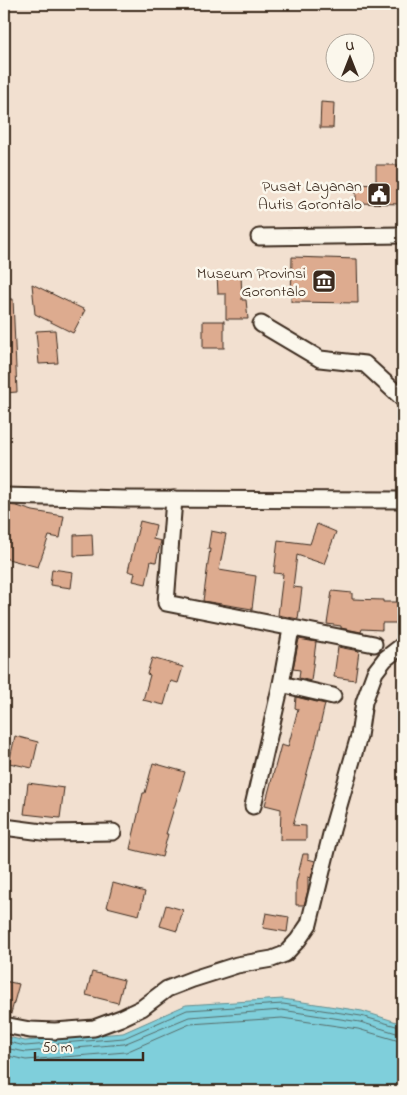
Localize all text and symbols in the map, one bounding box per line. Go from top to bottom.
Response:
north arrow [324,32,374,82]
text: U [346,36,355,57]
place label: Pusat Layanan Autis Gorontalo [258,175,362,217]
public building icon: Pusat Layanan Autis Gorontalo [366,181,392,207]
place label: Museum Provinsi Gorontalo [197,262,306,304]
museum icon: Museum Provinsi Gorontalo [311,268,337,294]
scale bar [35,1030,142,1062]
text: 50 m [42,1037,73,1059]

